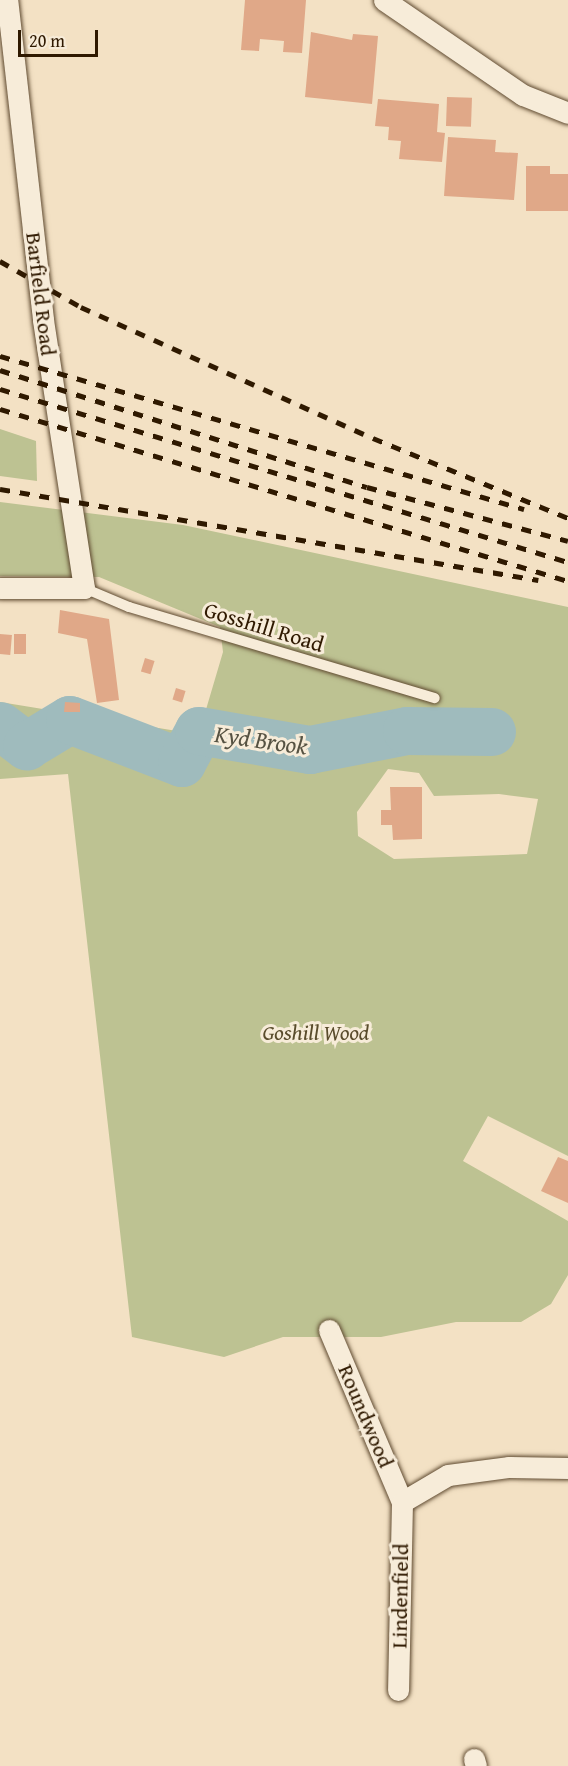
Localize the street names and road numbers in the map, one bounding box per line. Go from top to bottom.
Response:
street label: Barfield Road [20,231,62,357]
street label: Gosshill Road [201,596,327,658]
street label: Roundwood [332,1361,400,1471]
street label: Lindenfield [386,1543,414,1649]

